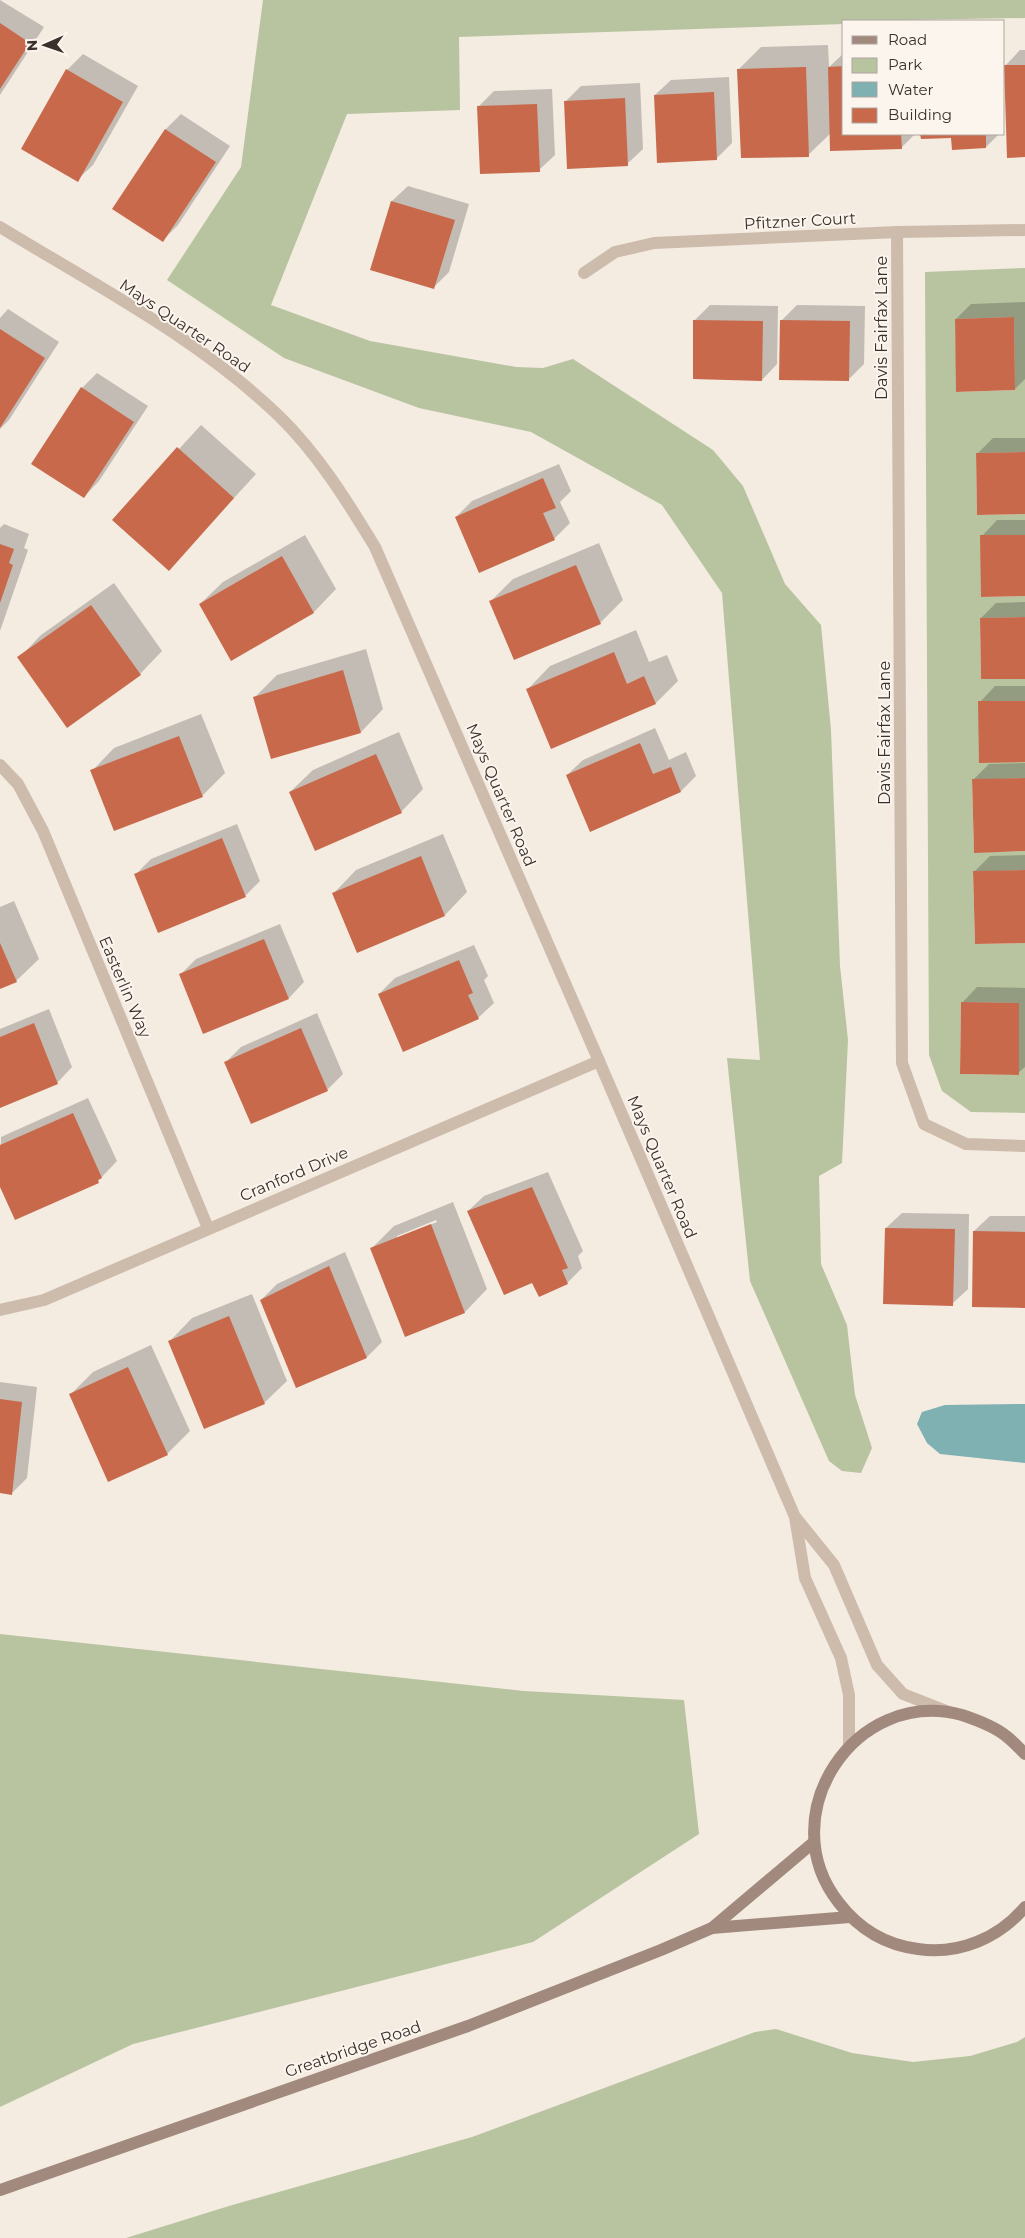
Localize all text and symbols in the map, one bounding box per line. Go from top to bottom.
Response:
north arrow [20,20,70,70]
legend [842,20,1005,135]
text: Road [888,30,927,49]
text: N [23,39,41,51]
text: Park [888,55,922,74]
text: Water [888,80,934,99]
text: Building [888,105,952,124]
street label: Pfitzner Court [744,209,857,233]
street label: Davis Fairfax Lane [872,256,891,400]
street label: Mays Quarter Road [116,275,254,377]
street label: Davis Fairfax Lane [875,661,894,805]
street label: Mays Quarter Road [462,721,540,869]
street label: Easterlin Way [95,933,155,1041]
street label: Mays Quarter Road [623,1093,701,1241]
street label: Cranford Drive [237,1143,351,1205]
street label: Greatbridge Road [282,2017,424,2081]

